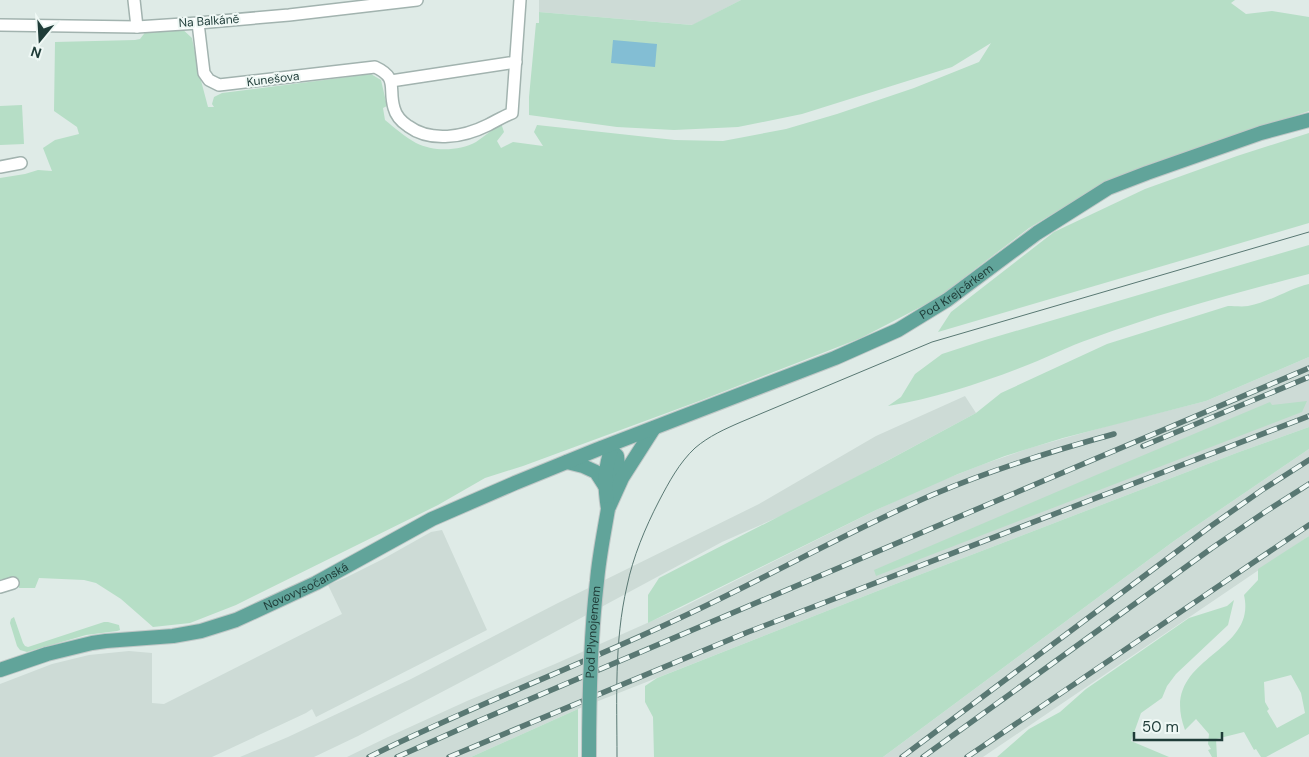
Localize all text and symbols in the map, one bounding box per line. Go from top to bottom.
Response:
street label: Na Balkáně [178,11,240,31]
north arrow [15,15,65,65]
text: N [28,42,44,63]
street label: Kunešova [246,68,300,90]
street label: Pod Krejcárkem [917,260,997,323]
street label: Novovysočanská [261,559,351,614]
street label: Pod Plynojemem [582,585,604,679]
scale bar [1134,710,1222,742]
text: 50 m [1142,717,1179,737]

